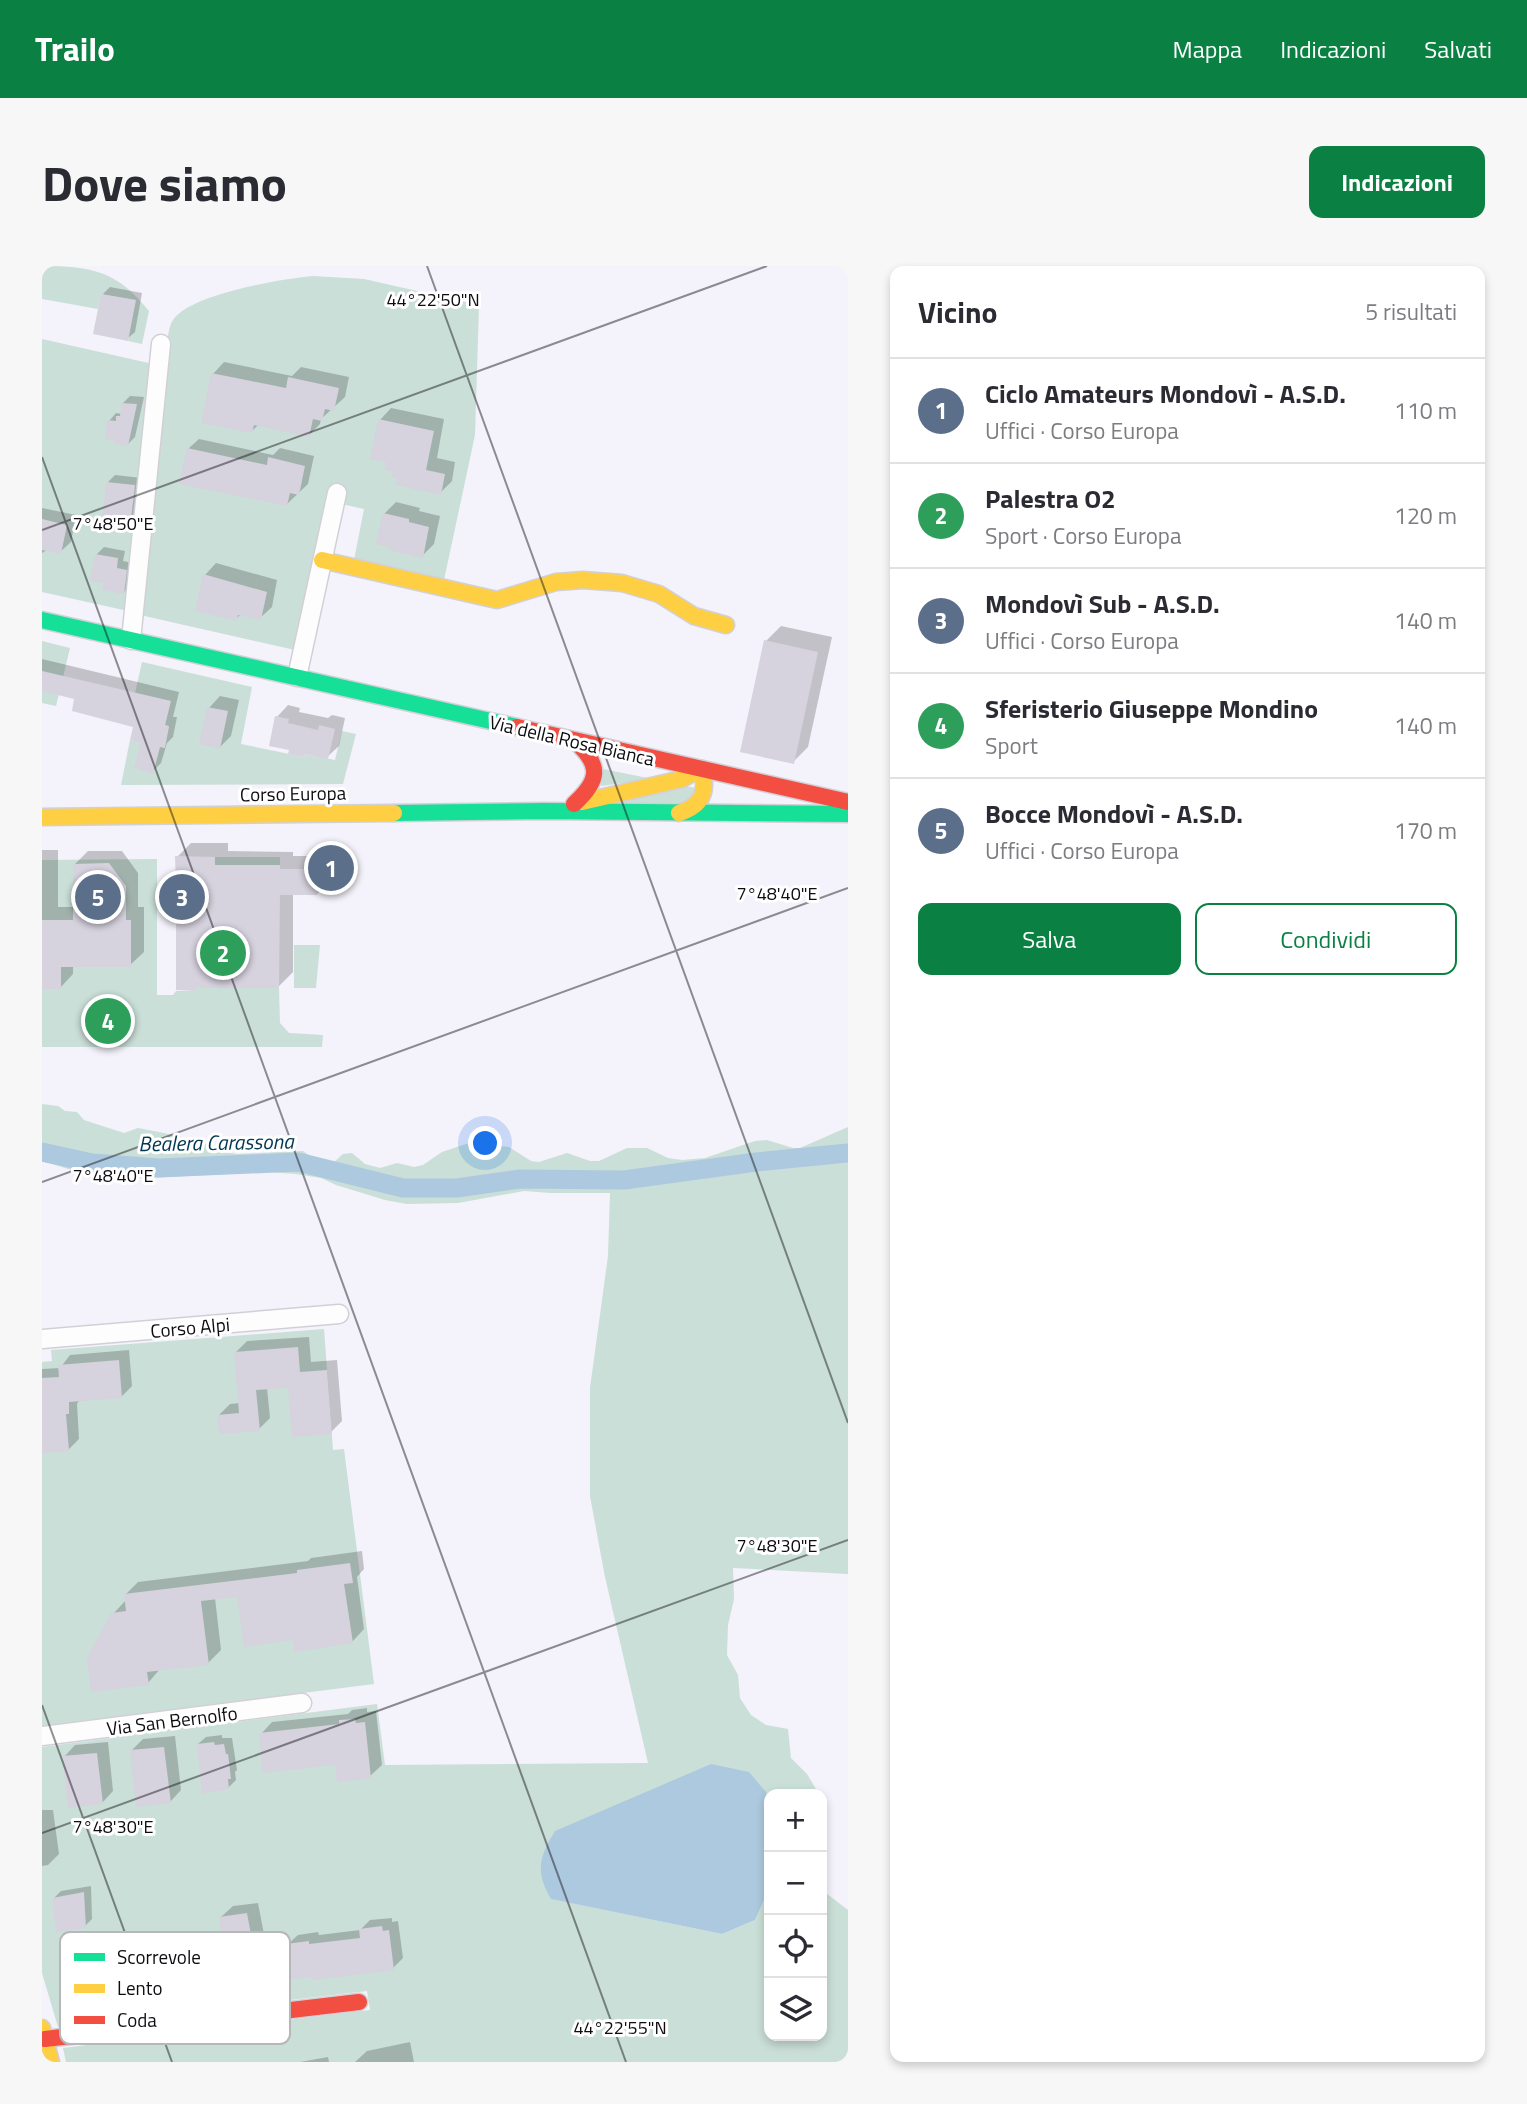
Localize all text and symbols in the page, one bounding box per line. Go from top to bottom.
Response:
text: Trailo [35,24,115,74]
text: Mappa [1173,31,1242,67]
text: Indicazioni [1280,31,1386,67]
text: Salvati [1424,31,1492,67]
text: Dove siamo [42,145,287,220]
button: Indicazioni [1309,146,1485,218]
text: 44°22'50"N [386,286,480,313]
text: Vicino [918,289,998,335]
text: 5 risultati [1365,294,1457,329]
text: Ciclo Amateurs Mondovì - A.S.D. [985,374,1346,413]
text: 1 [935,393,947,428]
text: 110 m [1394,393,1457,428]
text: Uffici · Corso Europa [985,413,1179,448]
text: Palestra O2 [985,479,1116,518]
text: 2 [935,498,947,533]
text: 120 m [1394,498,1457,533]
text: 7°48'50"E [73,510,153,537]
text: Sport · Corso Europa [985,518,1181,553]
text: Mondovì Sub - A.S.D. [985,584,1220,623]
text: 3 [935,603,947,638]
text: 140 m [1394,603,1457,638]
text: Uffici · Corso Europa [985,623,1179,658]
text: Sferisterio Giuseppe Mondino [985,689,1318,728]
street label: Via della Rosa Bianca [487,707,658,773]
text: 4 [935,708,947,743]
text: 140 m [1394,708,1457,743]
text: Sport [985,728,1038,763]
street label: Corso Europa [240,778,347,808]
text: Bocce Mondovì - A.S.D. [985,794,1243,833]
text: 5 [935,813,947,848]
text: 170 m [1394,813,1457,848]
text: Uffici · Corso Europa [985,833,1179,868]
pin: 1 [308,842,354,894]
pin: 5 [75,871,121,923]
pin: 3 [159,871,205,923]
text: 7°48'40"E [737,880,817,907]
button: Salva [918,903,1181,975]
button: Condividi [1195,903,1457,975]
pin: 2 [200,927,246,979]
pin: 4 [85,995,131,1047]
water label: Bealera Carassona [138,1125,295,1159]
your location [468,1126,502,1160]
text: 7°48'40"E [73,1162,153,1189]
street label: Corso Alpi [149,1309,231,1345]
text: 7°48'30"E [737,1532,817,1559]
street label: Via San Bernolfo [105,1698,239,1742]
map controls [764,1789,827,2041]
button: + [764,1789,827,1852]
text: 7°48'30"E [73,1813,153,1840]
button: − [764,1852,827,1915]
button: locate [764,1915,827,1978]
legend [60,1932,290,2044]
text: Scorrevole [117,1942,201,1971]
text: Lento [117,1973,162,2002]
button: layers [764,1978,827,2041]
text: Coda [117,2005,157,2034]
text: 44°22'55"N [573,2014,667,2041]

